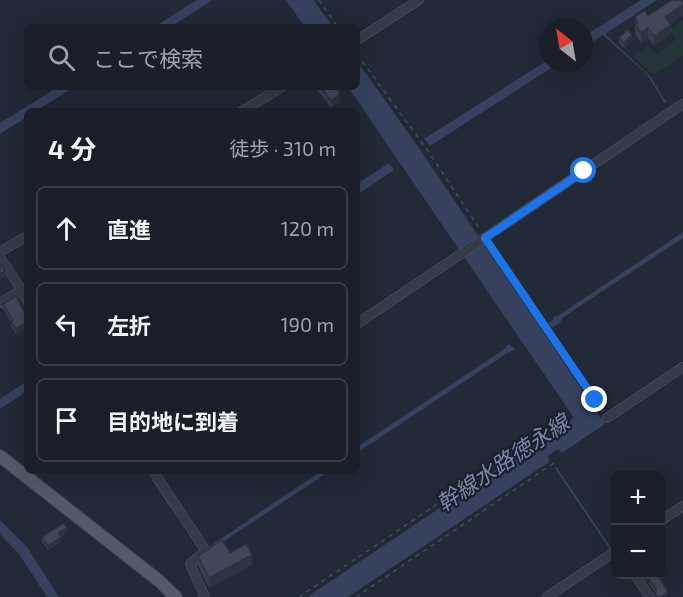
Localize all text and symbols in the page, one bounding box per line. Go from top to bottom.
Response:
north arrow [539,18,593,72]
search box [24,24,360,90]
icon: search [45,41,78,74]
text: ここで検索 [93,45,203,71]
text: 4 分 [48,133,96,164]
text: 徒歩 · 310 m [229,136,336,160]
route start [570,157,596,183]
icon: ahead [50,212,83,245]
text: 直進 [107,216,151,242]
text: 120 m [281,216,334,240]
icon: left [50,308,83,341]
text: 左折 [107,312,151,338]
text: 190 m [281,312,334,336]
route end [581,386,607,412]
icon: arrive [50,404,83,437]
water label: 幹線水路徳永線 [431,406,576,516]
text: 目的地に到着 [107,408,239,434]
map controls [611,471,665,579]
button: + [611,471,665,525]
button: − [611,525,665,579]

